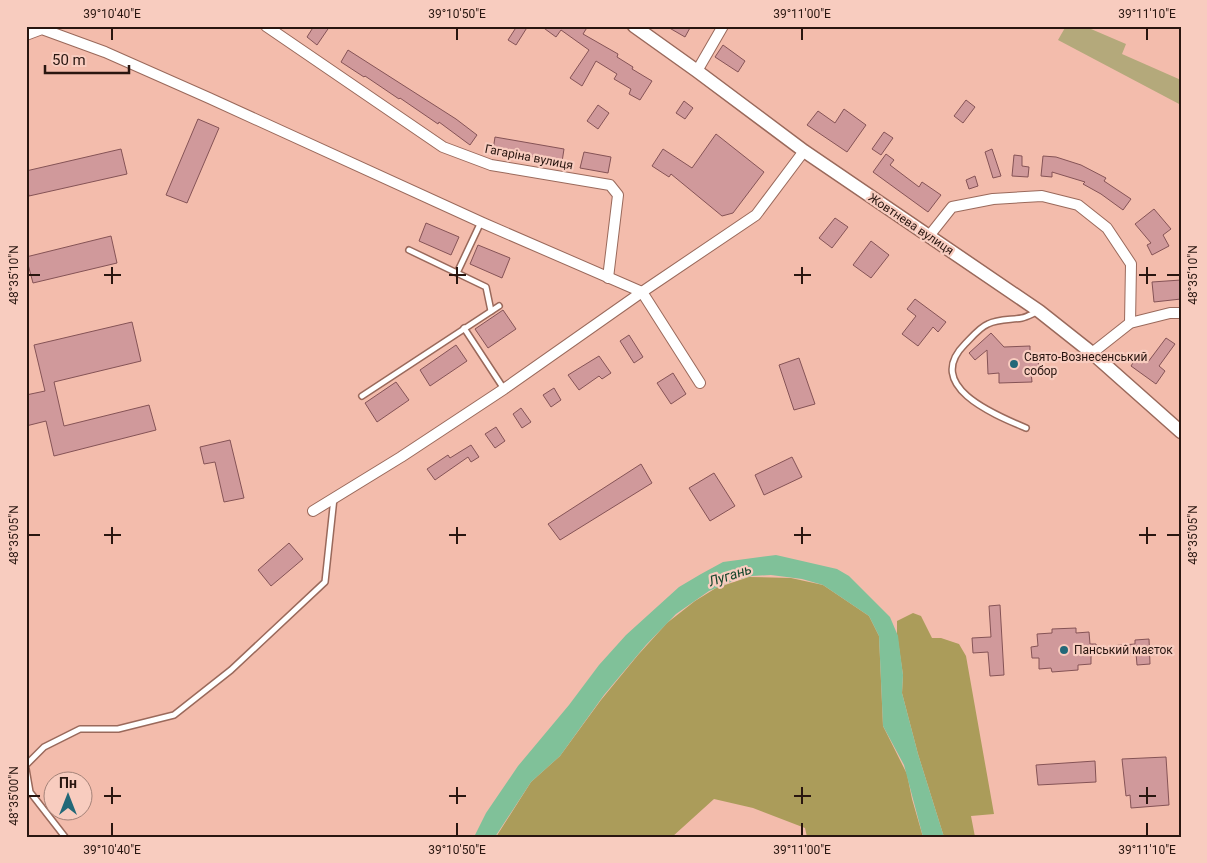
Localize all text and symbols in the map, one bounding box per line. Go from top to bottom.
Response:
text: 39°10'40"E [83,7,141,21]
text: 39°10'50"E [428,7,486,21]
text: 39°11'00"E [773,7,831,21]
text: 39°11'10"E [1118,7,1176,21]
scale bar [45,42,129,74]
text: 50 m [52,51,86,69]
street label: Гагаріна вулиця [484,142,574,172]
street label: Жовтнева вулиця [866,190,956,258]
text: 48°35'10"N [7,245,21,305]
text: 48°35'10"N [1186,245,1200,305]
place label: Свято-Вознесенський собор [1024,350,1147,378]
marker: Свято-Вознесенський собор [1008,358,1020,370]
text: 48°35'05"N [7,505,21,565]
text: 48°35'05"N [1186,505,1200,565]
water label: Лугань [705,561,754,590]
place label: Панський маєток [1074,643,1173,657]
marker: Панський маєток [1058,644,1070,656]
text: 48°35'00"N [7,766,21,826]
north arrow [42,770,92,820]
text: Пн [59,775,77,791]
text: 39°10'40"E [83,843,141,857]
text: 39°10'50"E [428,843,486,857]
text: 39°11'00"E [773,843,831,857]
text: 39°11'10"E [1118,843,1176,857]

